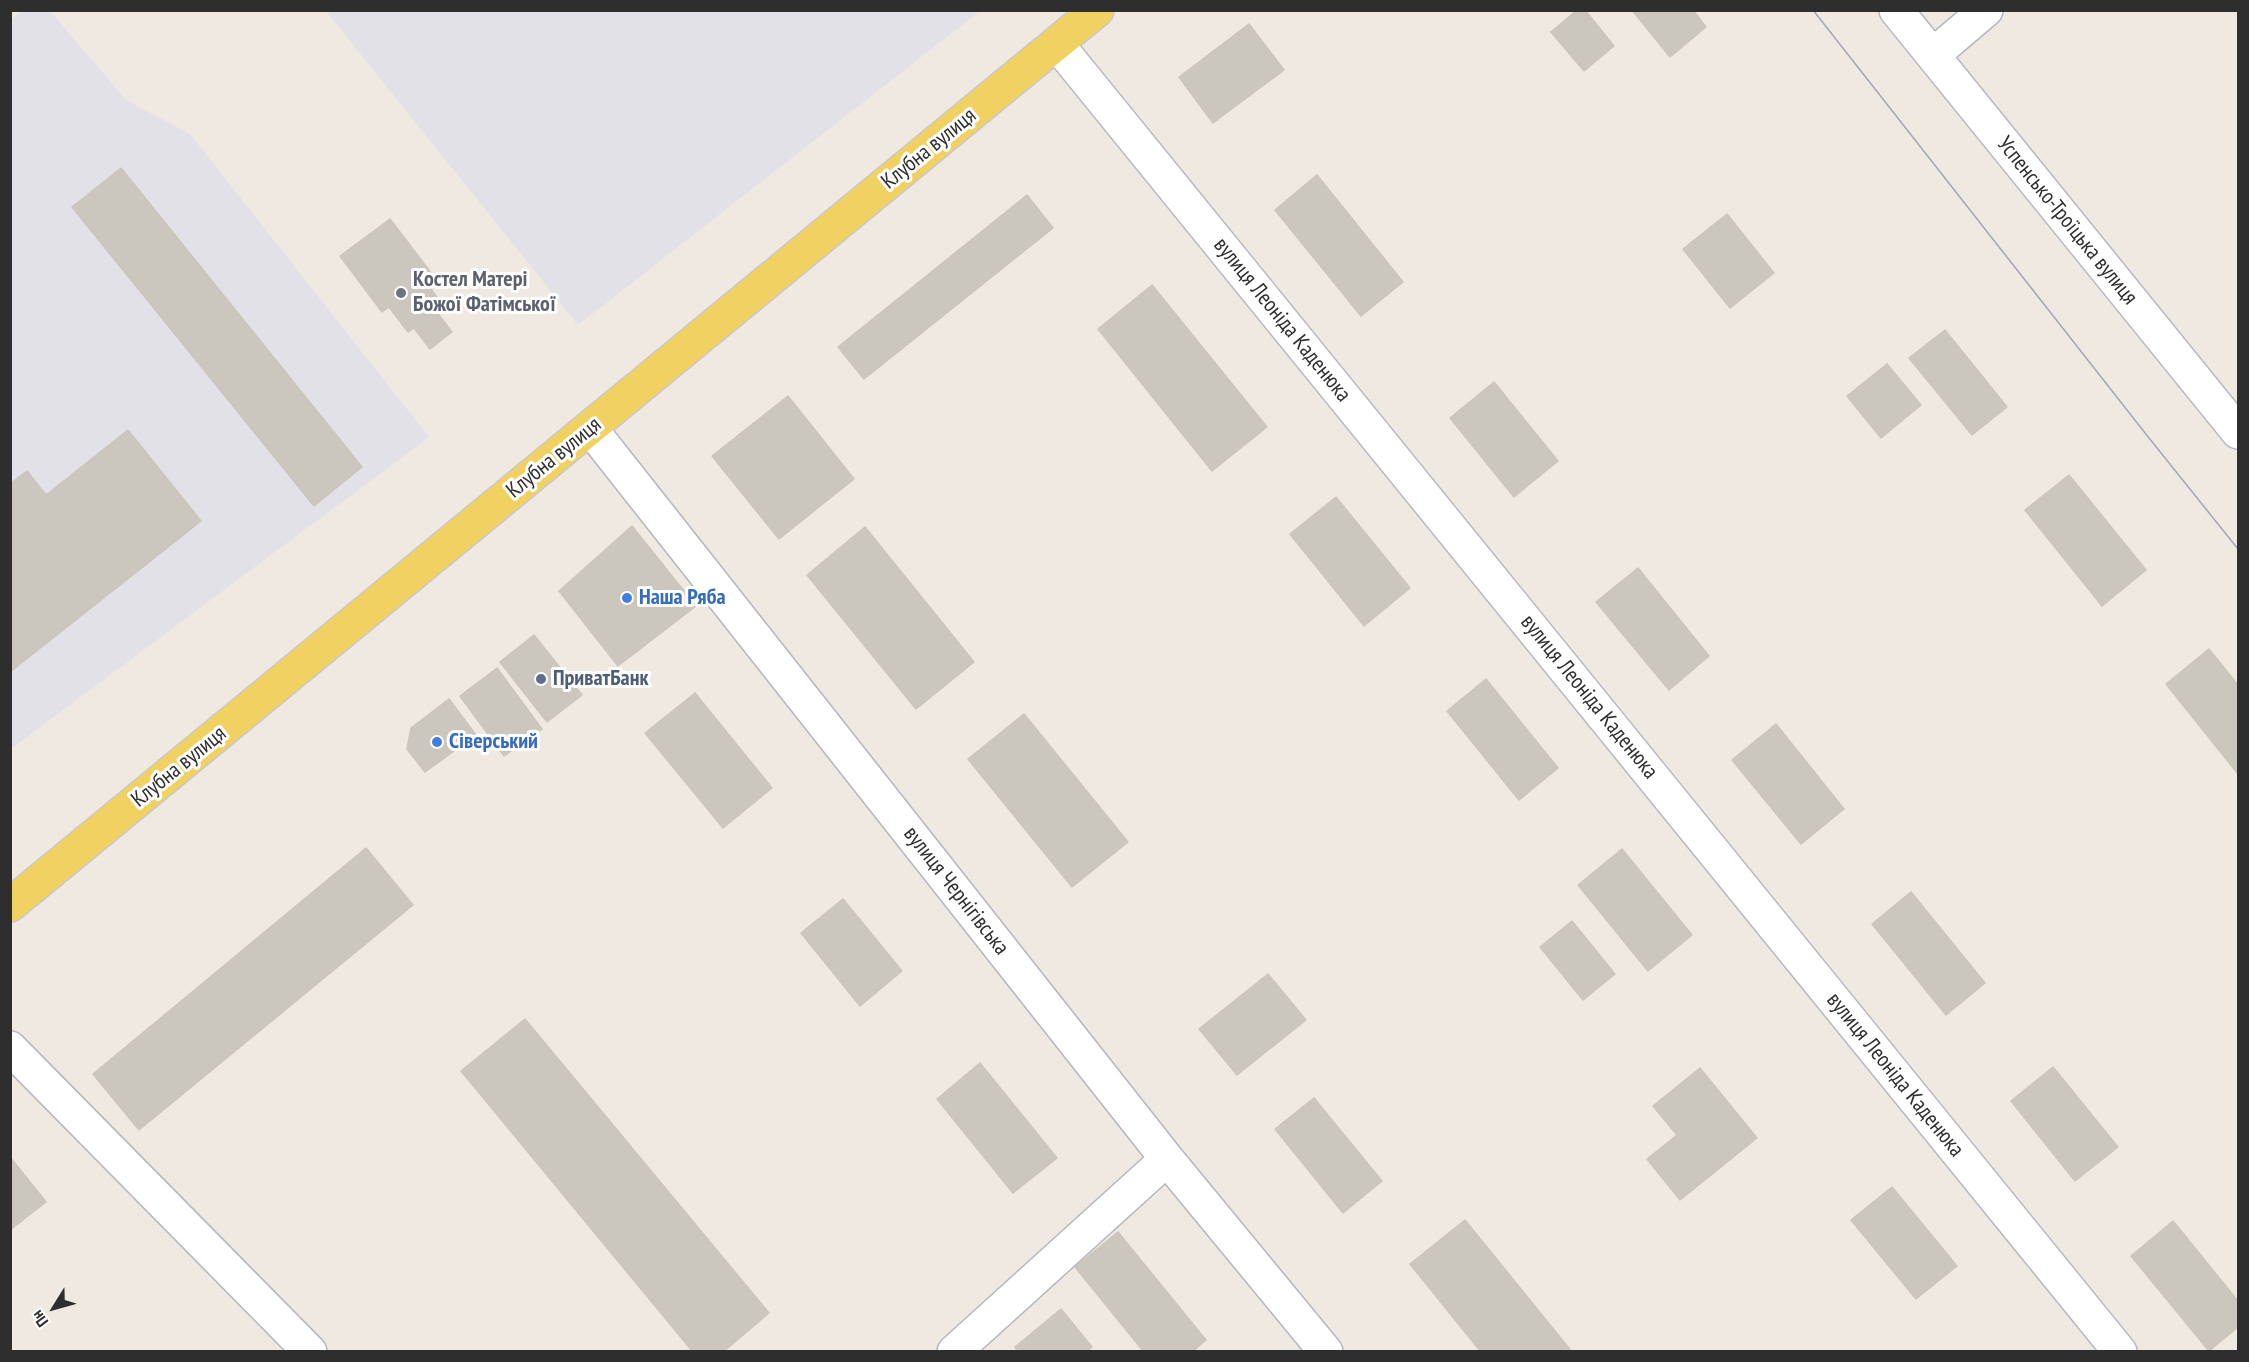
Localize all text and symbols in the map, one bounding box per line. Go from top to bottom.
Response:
street label: Клубна вулиця [876,103,982,195]
street label: Успенсько-Троїцька вулиця [1991,132,2143,310]
street label: вулиця Леоніда Каденюка [1208,233,1356,407]
place label: Костел Матері Божої Фатімської [413,267,556,318]
marker: Костел Матері Божої Фатімської [394,286,408,300]
street label: Клубна вулиця [501,412,607,504]
place label: Наша Ряба [639,585,726,611]
marker: Наша Ряба [620,591,634,605]
street label: вулиця Леоніда Каденюка [1515,610,1663,784]
place label: ПриватБанк [553,666,648,692]
marker: ПриватБанк [534,672,548,686]
street label: Клубна вулиця [126,721,232,813]
place label: Сіверський [449,729,538,755]
marker: Сіверський [430,735,444,749]
street label: вулиця Чернігівська [898,822,1014,960]
street label: вулиця Леоніда Каденюка [1821,988,1969,1162]
north arrow [24,1278,84,1338]
text: Пн [27,1307,52,1331]

